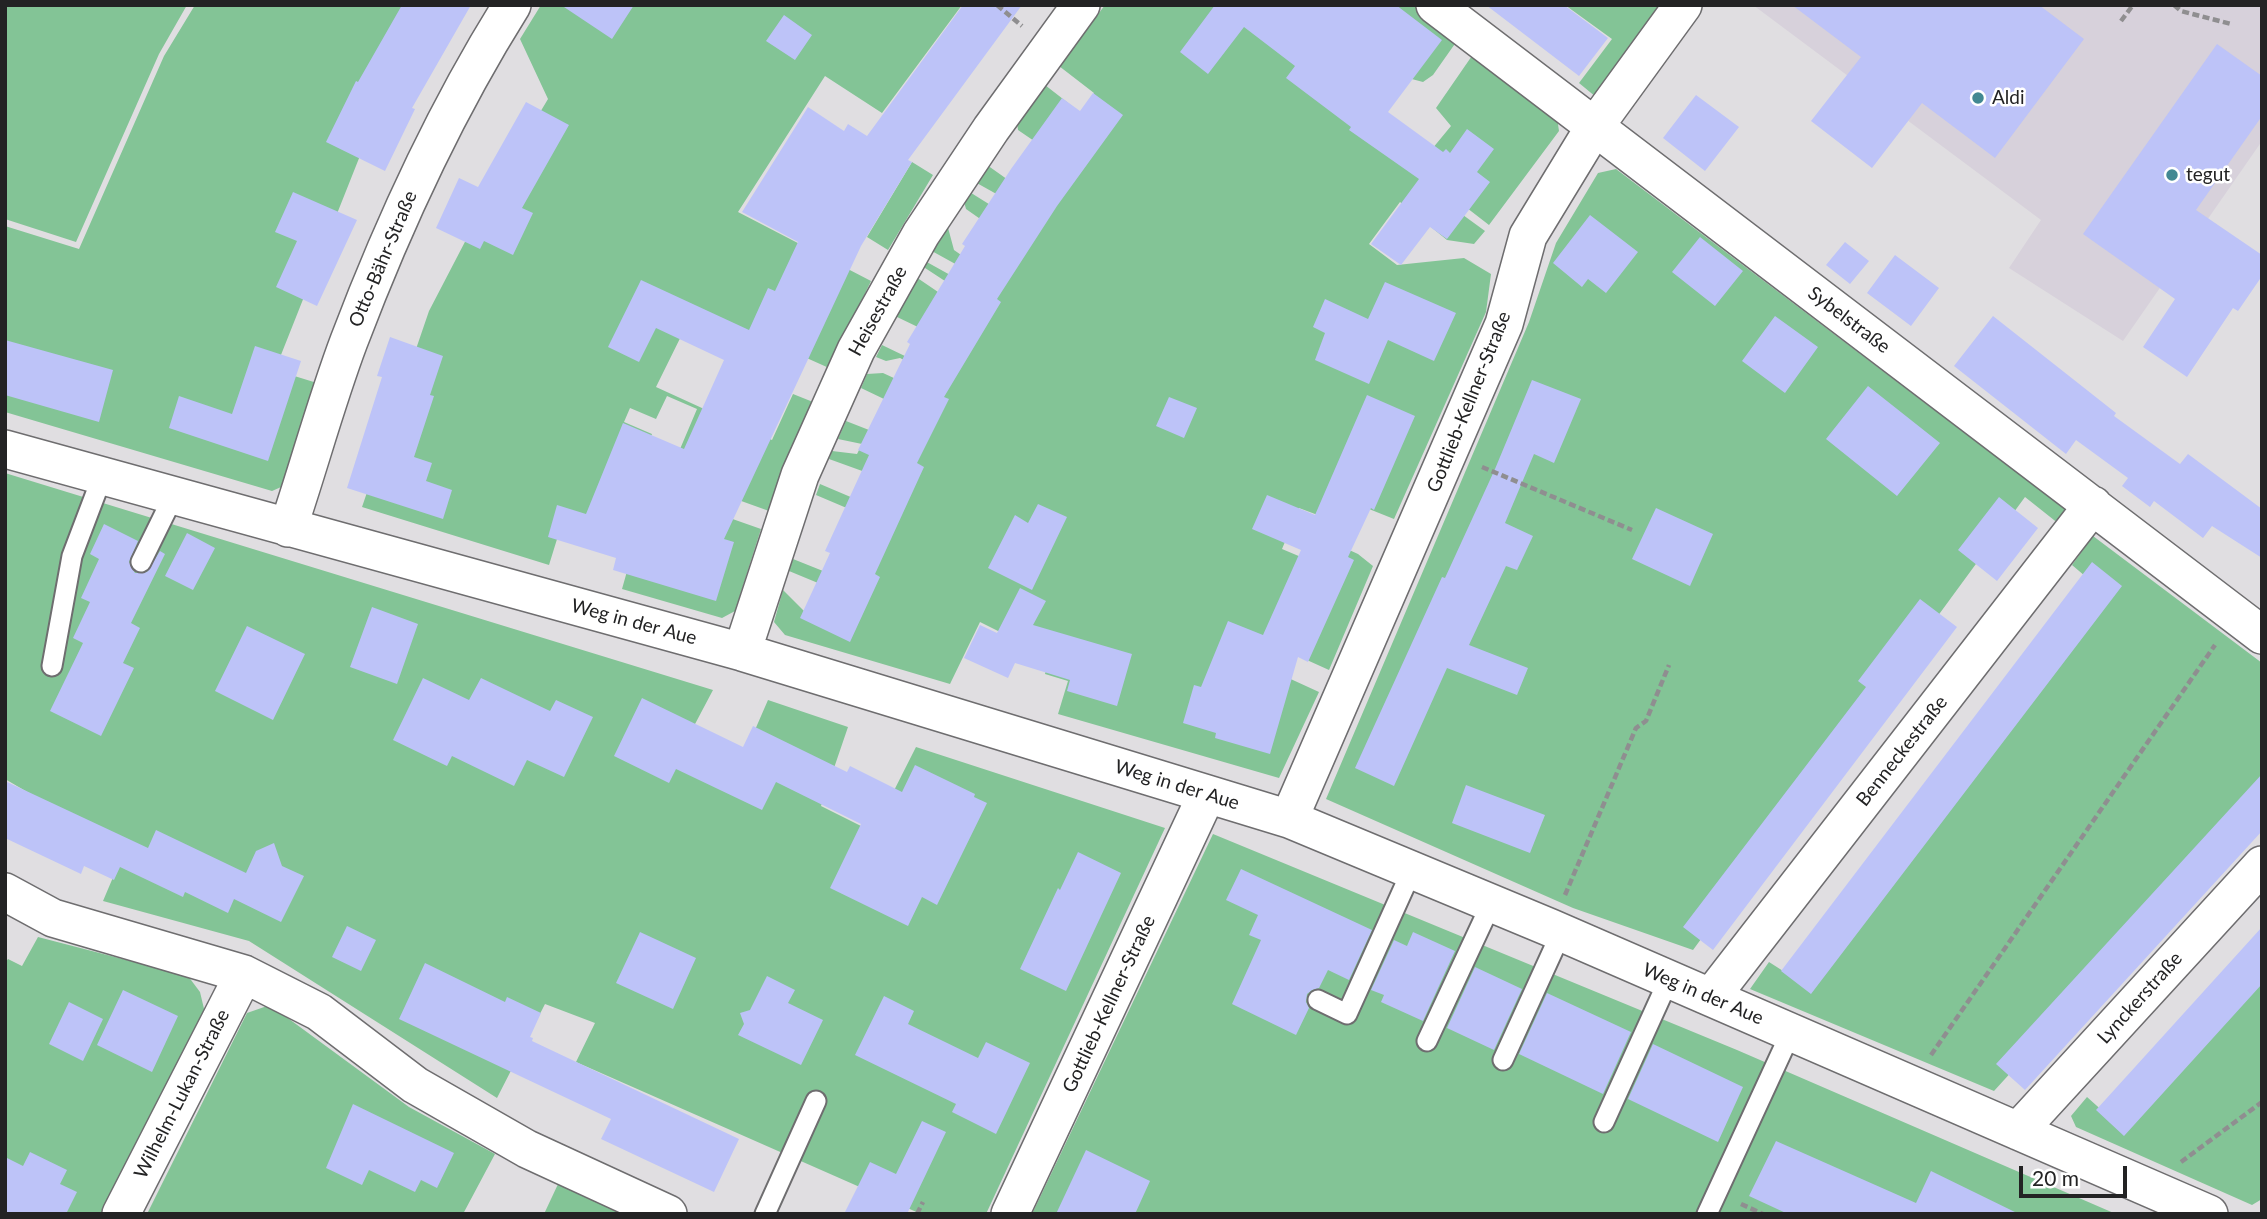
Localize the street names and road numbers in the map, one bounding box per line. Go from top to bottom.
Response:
street label: Otto-Bähr-Straße [344,188,422,330]
street label: Heisestraße [844,262,912,360]
street label: Sybelstraße [1803,282,1895,358]
street label: Gottlieb-Kellner-Straße [1422,308,1516,496]
street label: Weg in der Aue [569,594,699,650]
street label: Benneckestraße [1852,691,1952,811]
street label: Weg in der Aue [1112,755,1242,815]
street label: Gottlieb-Kellner-Straße [1058,912,1160,1096]
street label: Lynckerstraße [2093,947,2187,1049]
street label: Weg in der Aue [1639,958,1767,1030]
street label: Wilhelm-Lukan-Straße [129,1006,235,1182]

